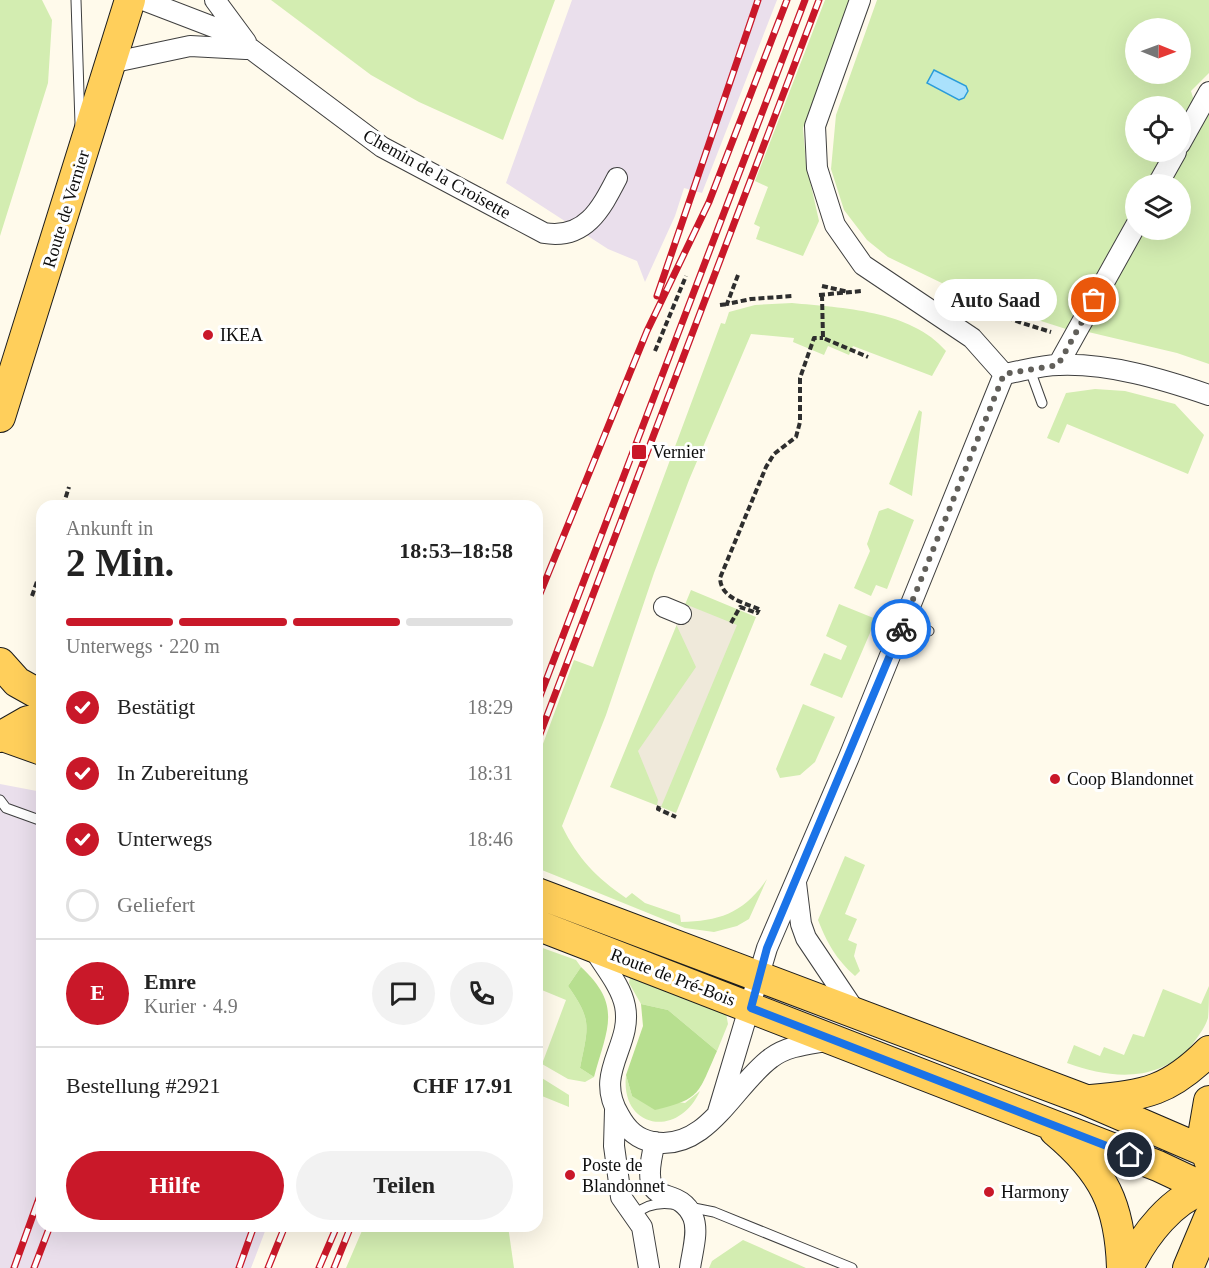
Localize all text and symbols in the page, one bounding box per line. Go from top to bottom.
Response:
north arrow [1125,18,1191,84]
map controls [1125,18,1191,240]
button: locate [1125,96,1191,162]
street label: Chemin de la Croisette [360,125,514,223]
street label: Route de Vernier [39,148,93,270]
button: layers [1125,174,1191,240]
pin [1068,274,1119,325]
callout: Auto Saad [935,279,1058,321]
icon: bag [1077,283,1110,316]
text: Auto Saad [951,289,1040,311]
place label: IKEA [220,325,263,345]
marker: IKEA [201,328,215,342]
place label: Vernier [652,442,705,462]
marker: Vernier [630,443,648,461]
text: Ankunft in [66,517,153,539]
text: 18:53–18:58 [399,538,513,563]
text: 2 Min. [66,541,174,584]
courier [871,599,931,659]
icon: bike [885,613,918,646]
text: Unterwegs · 220 m [66,635,220,657]
icon: check [66,691,99,724]
text: Bestätigt [117,694,195,719]
text: 18:29 [467,696,513,718]
icon: check [66,757,99,790]
text: In Zubereitung [117,760,248,785]
text: 18:31 [467,762,513,784]
place label: Coop Blandonnet [1067,769,1194,789]
marker: Coop Blandonnet [1048,772,1062,786]
icon: check [66,823,99,856]
text: Unterwegs [117,826,212,851]
text: 18:46 [467,828,513,850]
text: Geliefert [117,892,195,917]
street label: Route de Pré-Bois [608,944,738,1010]
button: chat [372,962,435,1025]
button: phone [450,962,513,1025]
text: Emre [144,969,196,994]
text: E [90,980,105,1005]
text: Kurier · 4.9 [144,995,238,1017]
text: Bestellung #2921 [66,1073,221,1098]
text: CHF 17.91 [412,1073,513,1098]
pin [1104,1129,1155,1180]
icon: home [1113,1138,1146,1171]
button: Hilfe [66,1151,284,1220]
button: Teilen [296,1151,513,1220]
place label: Poste de Blandonnet [582,1155,665,1196]
marker: Poste de Blandonnet [563,1168,577,1182]
place label: Harmony [1001,1182,1069,1202]
marker: Harmony [982,1185,996,1199]

